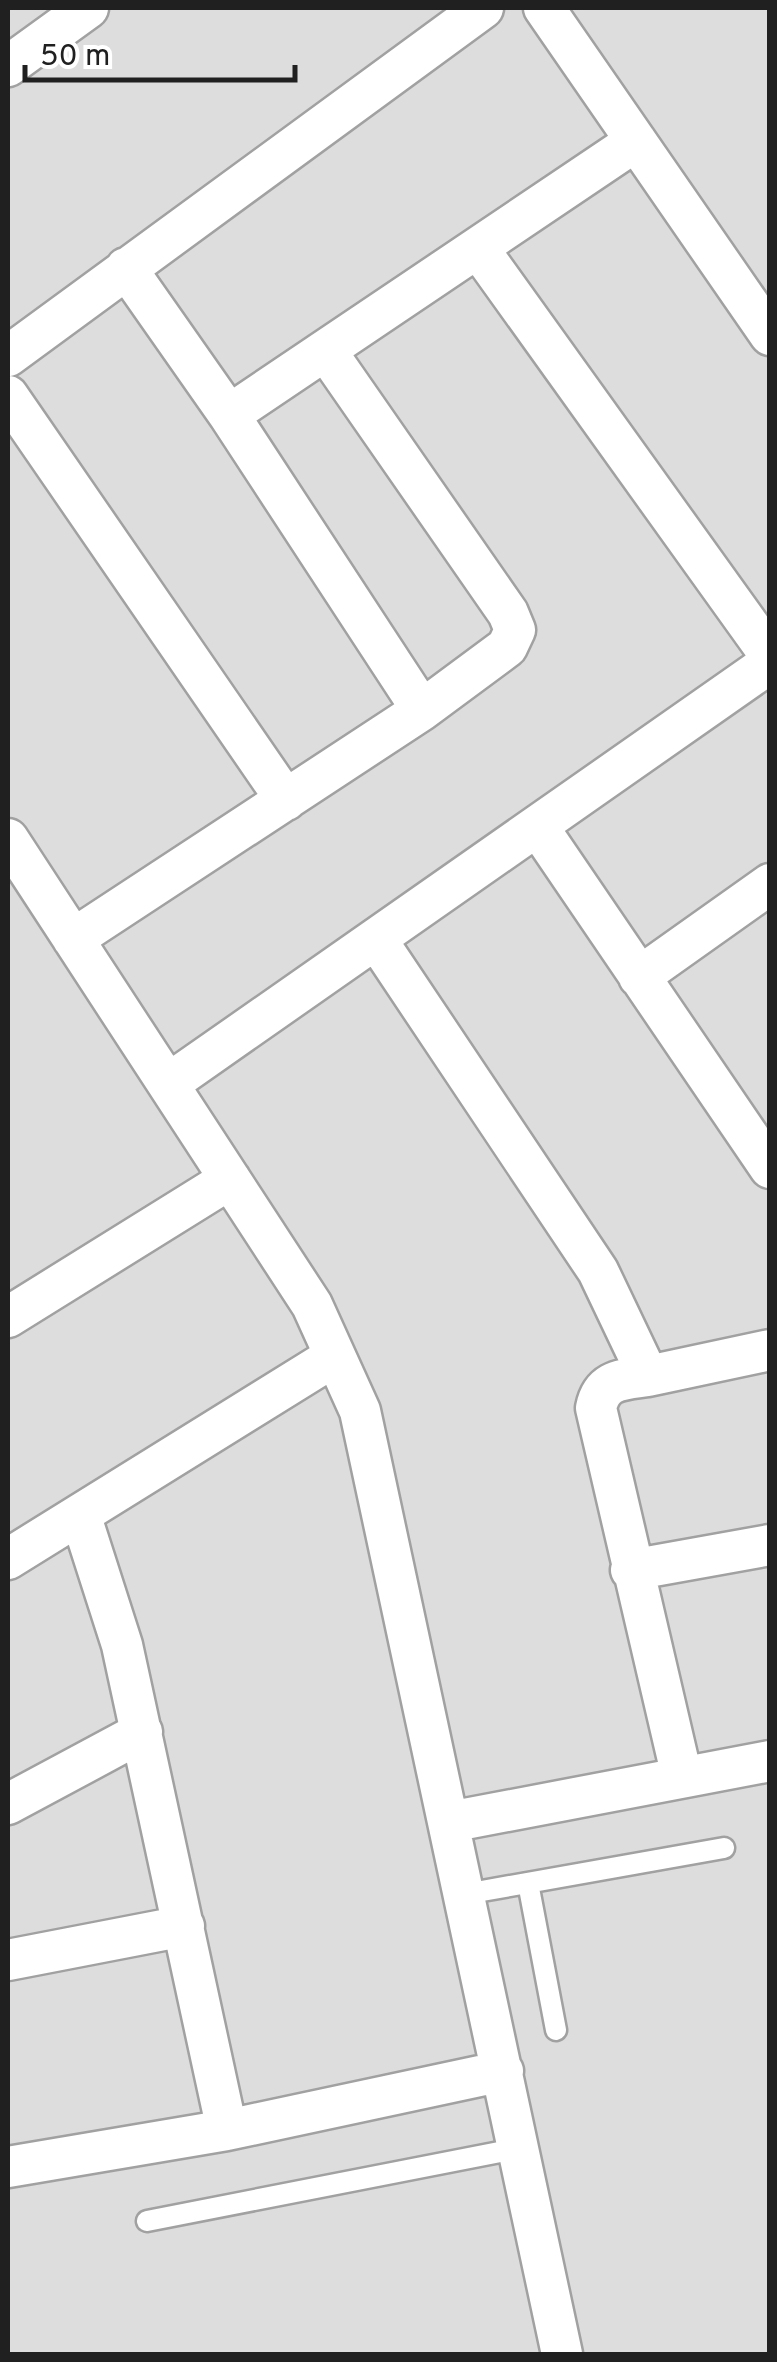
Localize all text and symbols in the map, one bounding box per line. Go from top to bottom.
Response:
scale bar [25,20,295,82]
text: 50 m [40,39,110,76]

